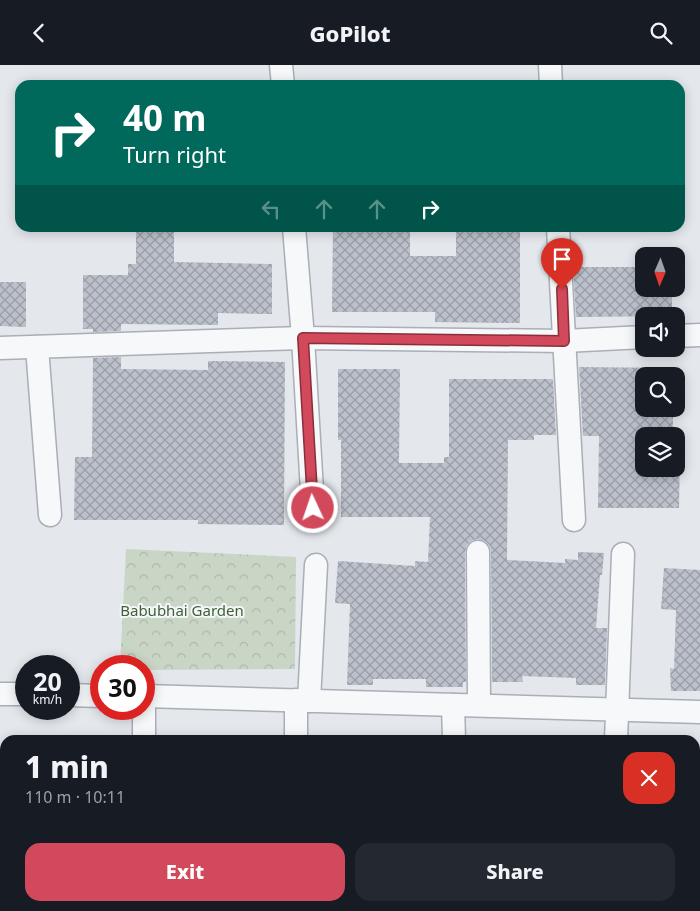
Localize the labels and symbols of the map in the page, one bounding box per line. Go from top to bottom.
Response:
pin [541,238,583,289]
north arrow [635,247,685,297]
position arrow [286,481,338,533]
park label: Babubhai Garden [120,600,244,620]
speed limit sign: 30 [90,655,155,720]

